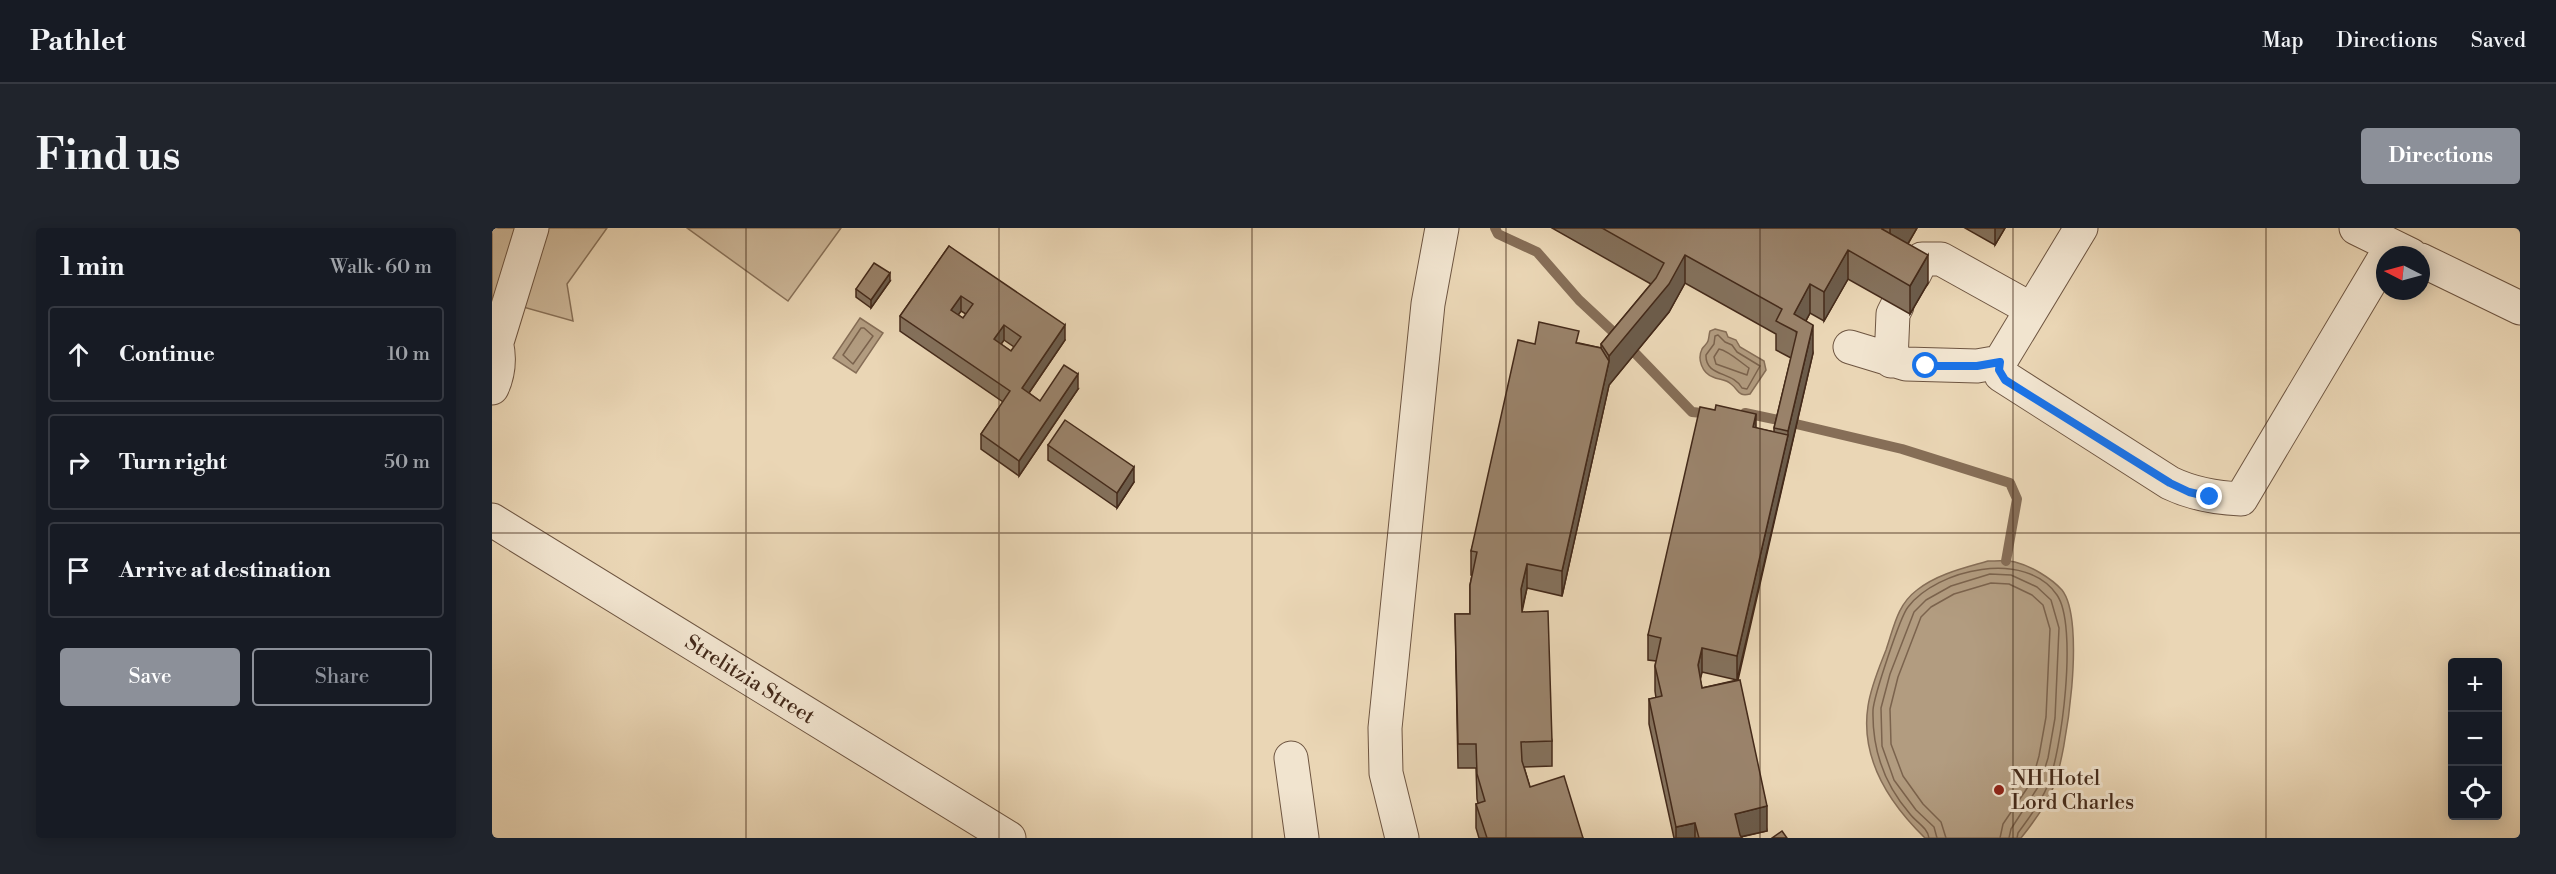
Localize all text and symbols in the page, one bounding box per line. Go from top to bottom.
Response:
text: Pathlet [30,24,126,59]
text: Map [2262,28,2304,54]
text: Directions [2337,28,2438,54]
text: Saved [2471,28,2526,54]
button: Directions [2361,128,2520,184]
text: Find us [36,130,180,183]
north arrow [2376,246,2430,300]
text: 1 min [60,251,125,283]
text: Walk · 60 m [330,255,432,280]
icon: ahead [62,338,95,371]
text: Continue [119,341,215,368]
text: 10 m [387,342,430,367]
route start [1912,352,1938,378]
icon: right [62,446,95,479]
text: Turn right [119,449,227,476]
text: 50 m [384,450,430,475]
route end [2196,483,2222,509]
icon: arrive [62,554,95,587]
text: Arrive at destination [119,557,331,584]
street label: Strelitzia Street [680,630,820,730]
button: Save [60,648,240,706]
button: Share [252,648,432,706]
map controls [2448,658,2502,820]
button: + [2448,658,2502,712]
button: − [2448,712,2502,766]
place label: NH Hotel Lord Charles [2011,766,2134,816]
button: locate [2448,766,2502,820]
marker: NH Hotel Lord Charles [1992,783,2006,797]

